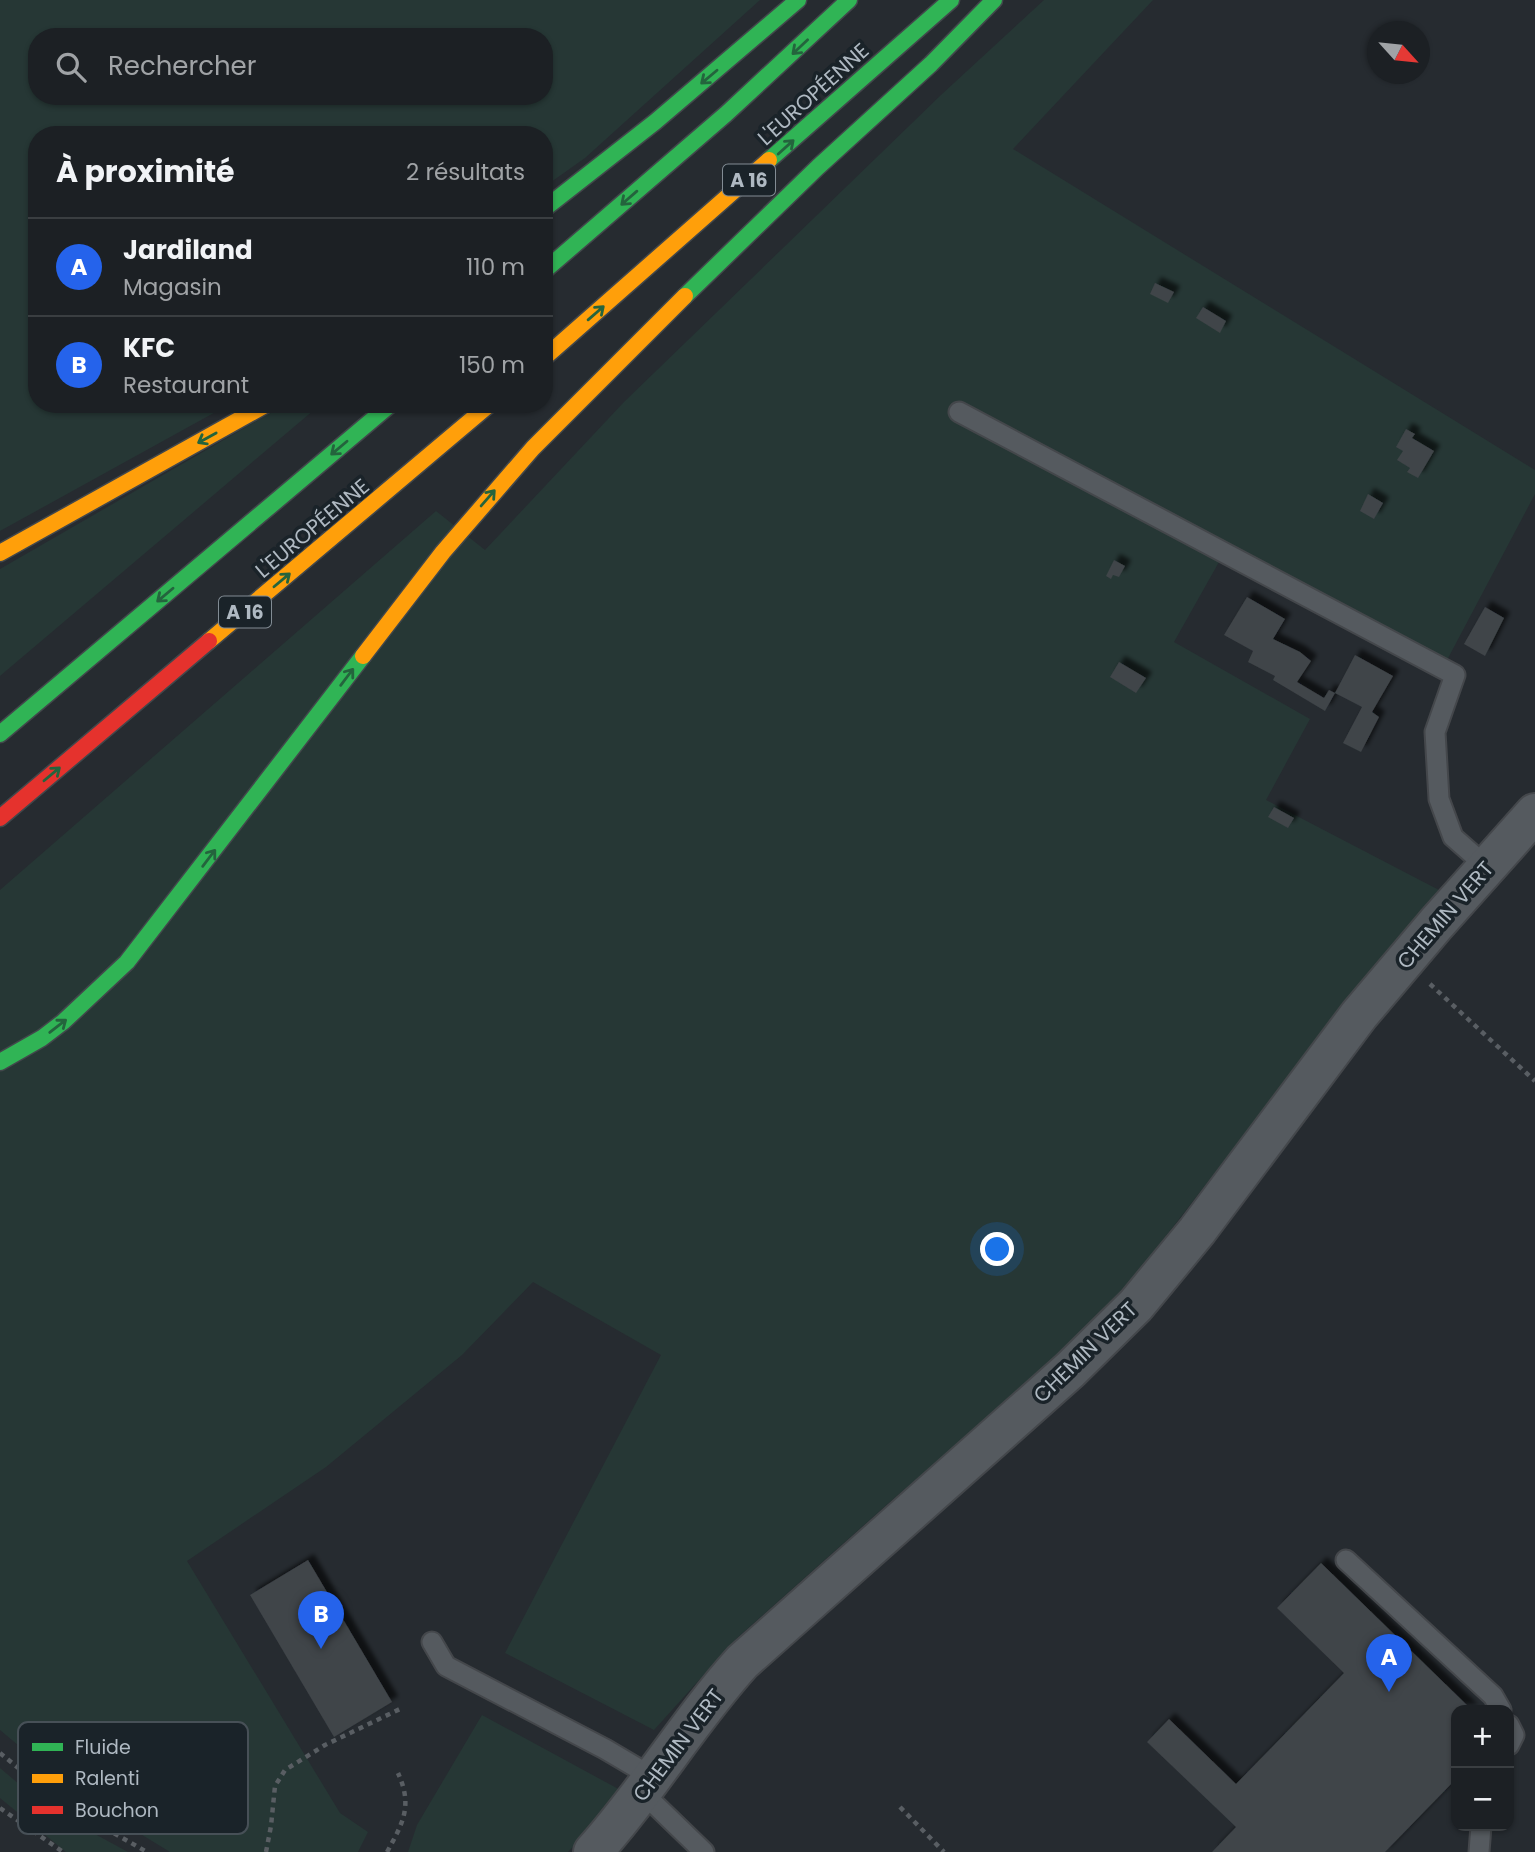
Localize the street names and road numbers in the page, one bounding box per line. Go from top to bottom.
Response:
street label: L'EUROPÉENNE [751,36,875,152]
road number: A 16 [723,164,775,196]
street label: L'EUROPÉENNE [249,472,375,584]
road number: A 16 [219,596,271,628]
street label: CHEMIN VERT [1390,855,1500,975]
street label: CHEMIN VERT [1027,1295,1143,1409]
street label: CHEMIN VERT [626,1683,730,1807]

